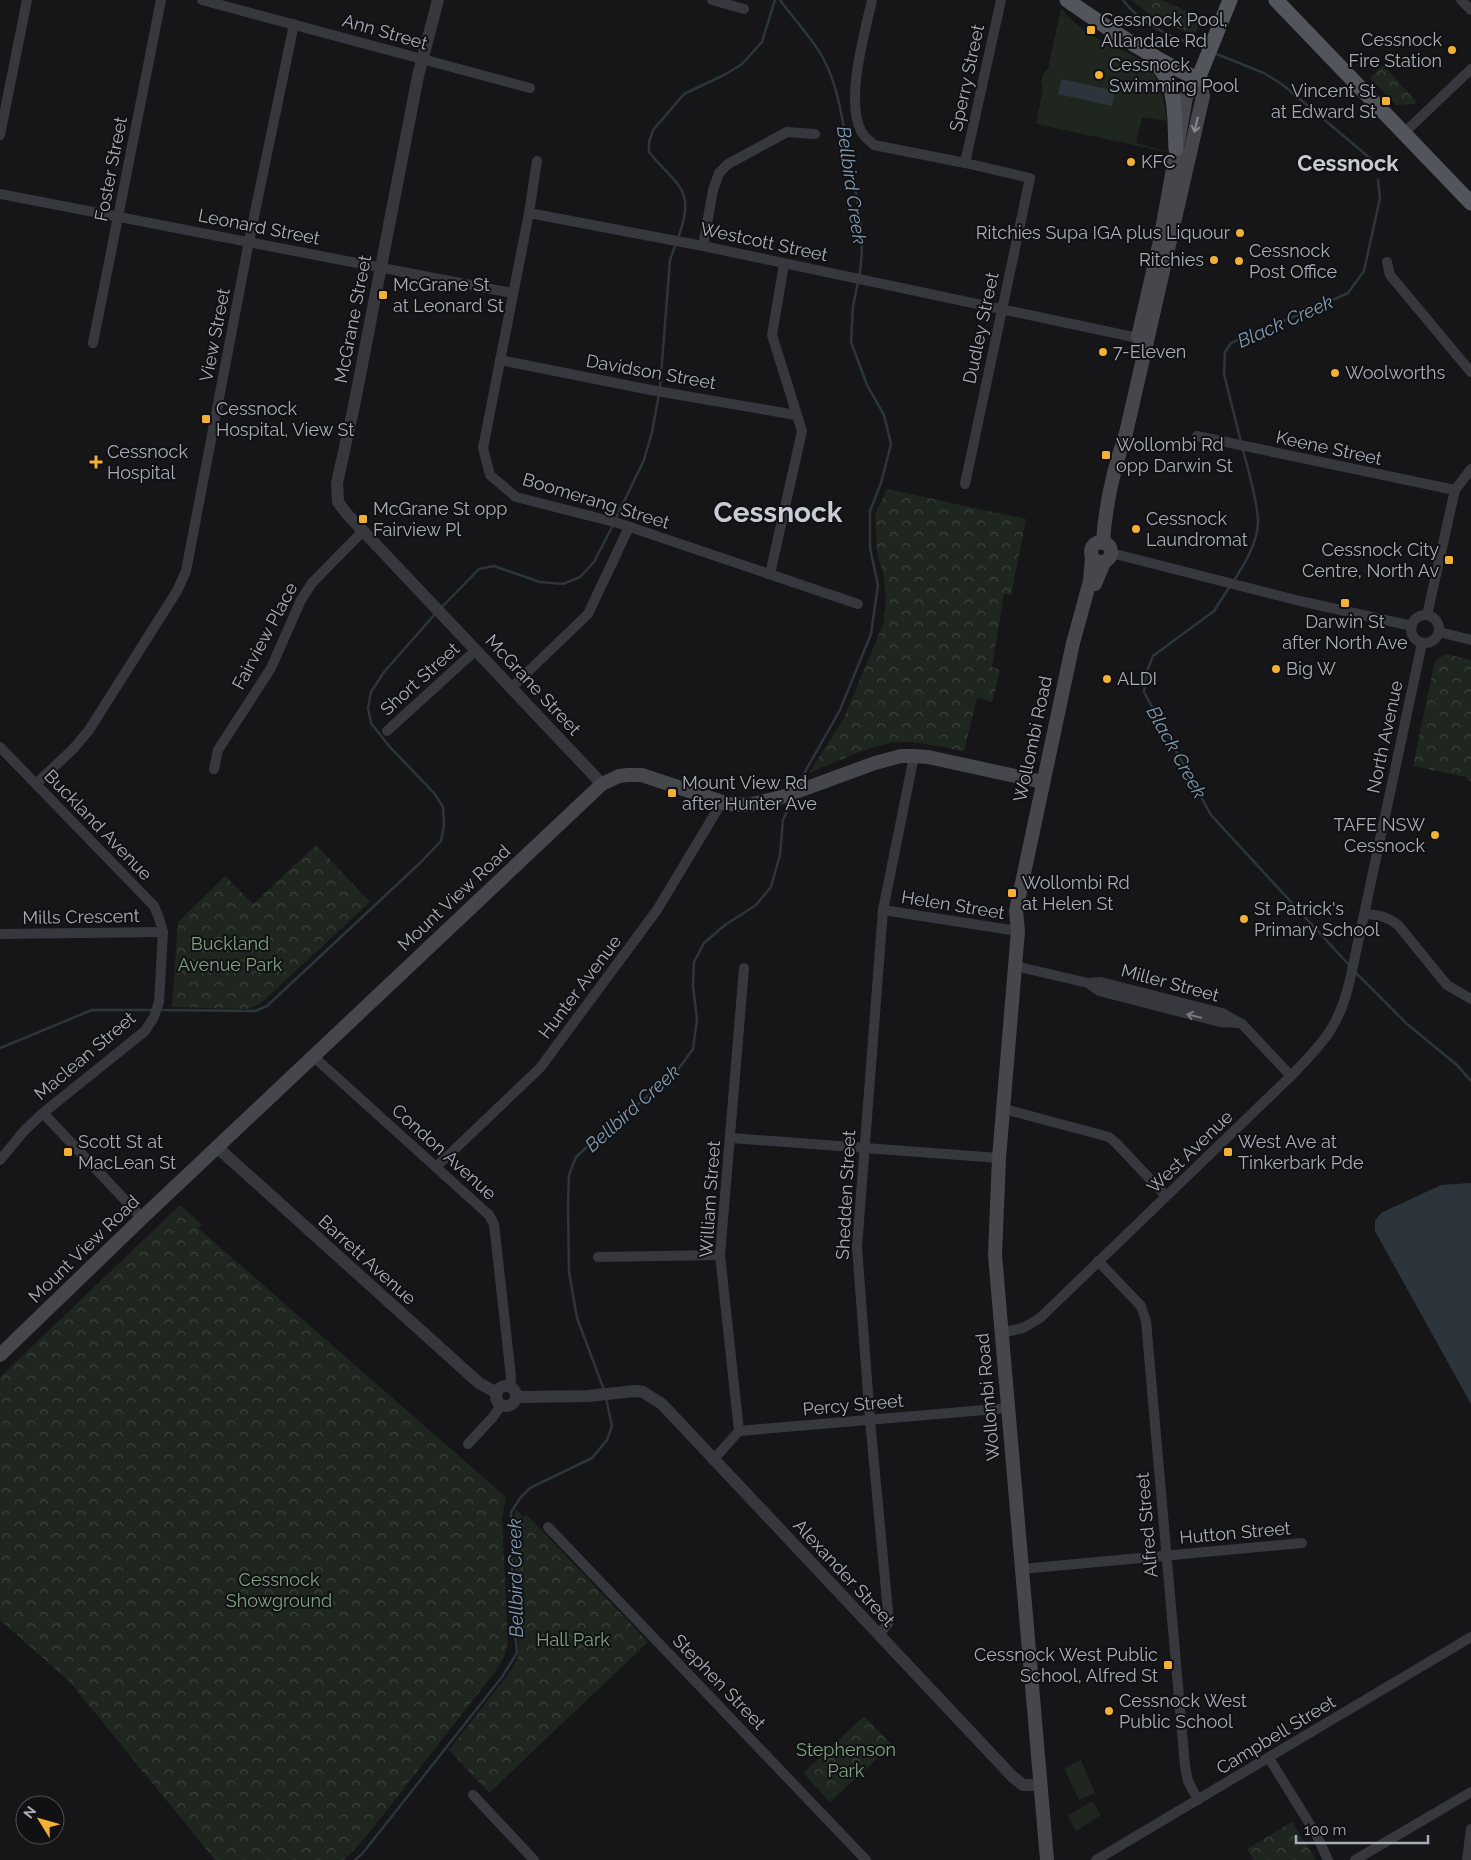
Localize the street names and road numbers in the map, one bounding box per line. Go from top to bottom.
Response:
street label: Ann Street [340,9,430,54]
street label: Sperry Street [945,22,988,133]
street label: Foster Street [90,115,131,223]
street label: Leonard Street [196,204,322,249]
street label: Westcott Street [698,218,830,265]
street label: McGrane Street [330,253,375,385]
street label: Dudley Street [958,270,1003,386]
street label: View Street [195,286,234,384]
street label: Davidson Street [585,350,718,393]
street label: Keene Street [1274,426,1384,469]
street label: Boomerang Street [520,468,672,533]
street label: Fairview Place [228,578,302,693]
street label: McGrane Street [481,630,585,739]
street label: Short Street [376,638,463,720]
street label: Wollombi Road [1009,674,1056,804]
street label: North Avenue [1362,678,1407,795]
street label: Buckland Avenue [40,765,157,885]
street label: Mount View Road [393,840,514,955]
street label: Helen Street [900,886,1006,923]
street label: Mills Crescent [22,905,140,928]
street label: Hunter Avenue [534,931,626,1043]
street label: Miller Street [1119,959,1221,1006]
street label: Maclean Street [30,1007,140,1104]
street label: Condon Avenue [388,1099,501,1204]
street label: West Avenue [1143,1106,1237,1197]
street label: Shedden Street [832,1130,859,1260]
street label: William Street [695,1140,724,1258]
street label: Mount View Road [24,1190,143,1307]
street label: Barrett Avenue [314,1210,421,1309]
street label: Wollombi Road [971,1332,1004,1462]
street label: Percy Street [802,1390,904,1419]
street label: Alfred Street [1131,1472,1162,1578]
street label: Alexander Street [789,1515,899,1631]
street label: Hutton Street [1178,1517,1291,1548]
street label: Stephen Street [669,1630,770,1734]
street label: Campbell Street [1212,1691,1339,1778]

